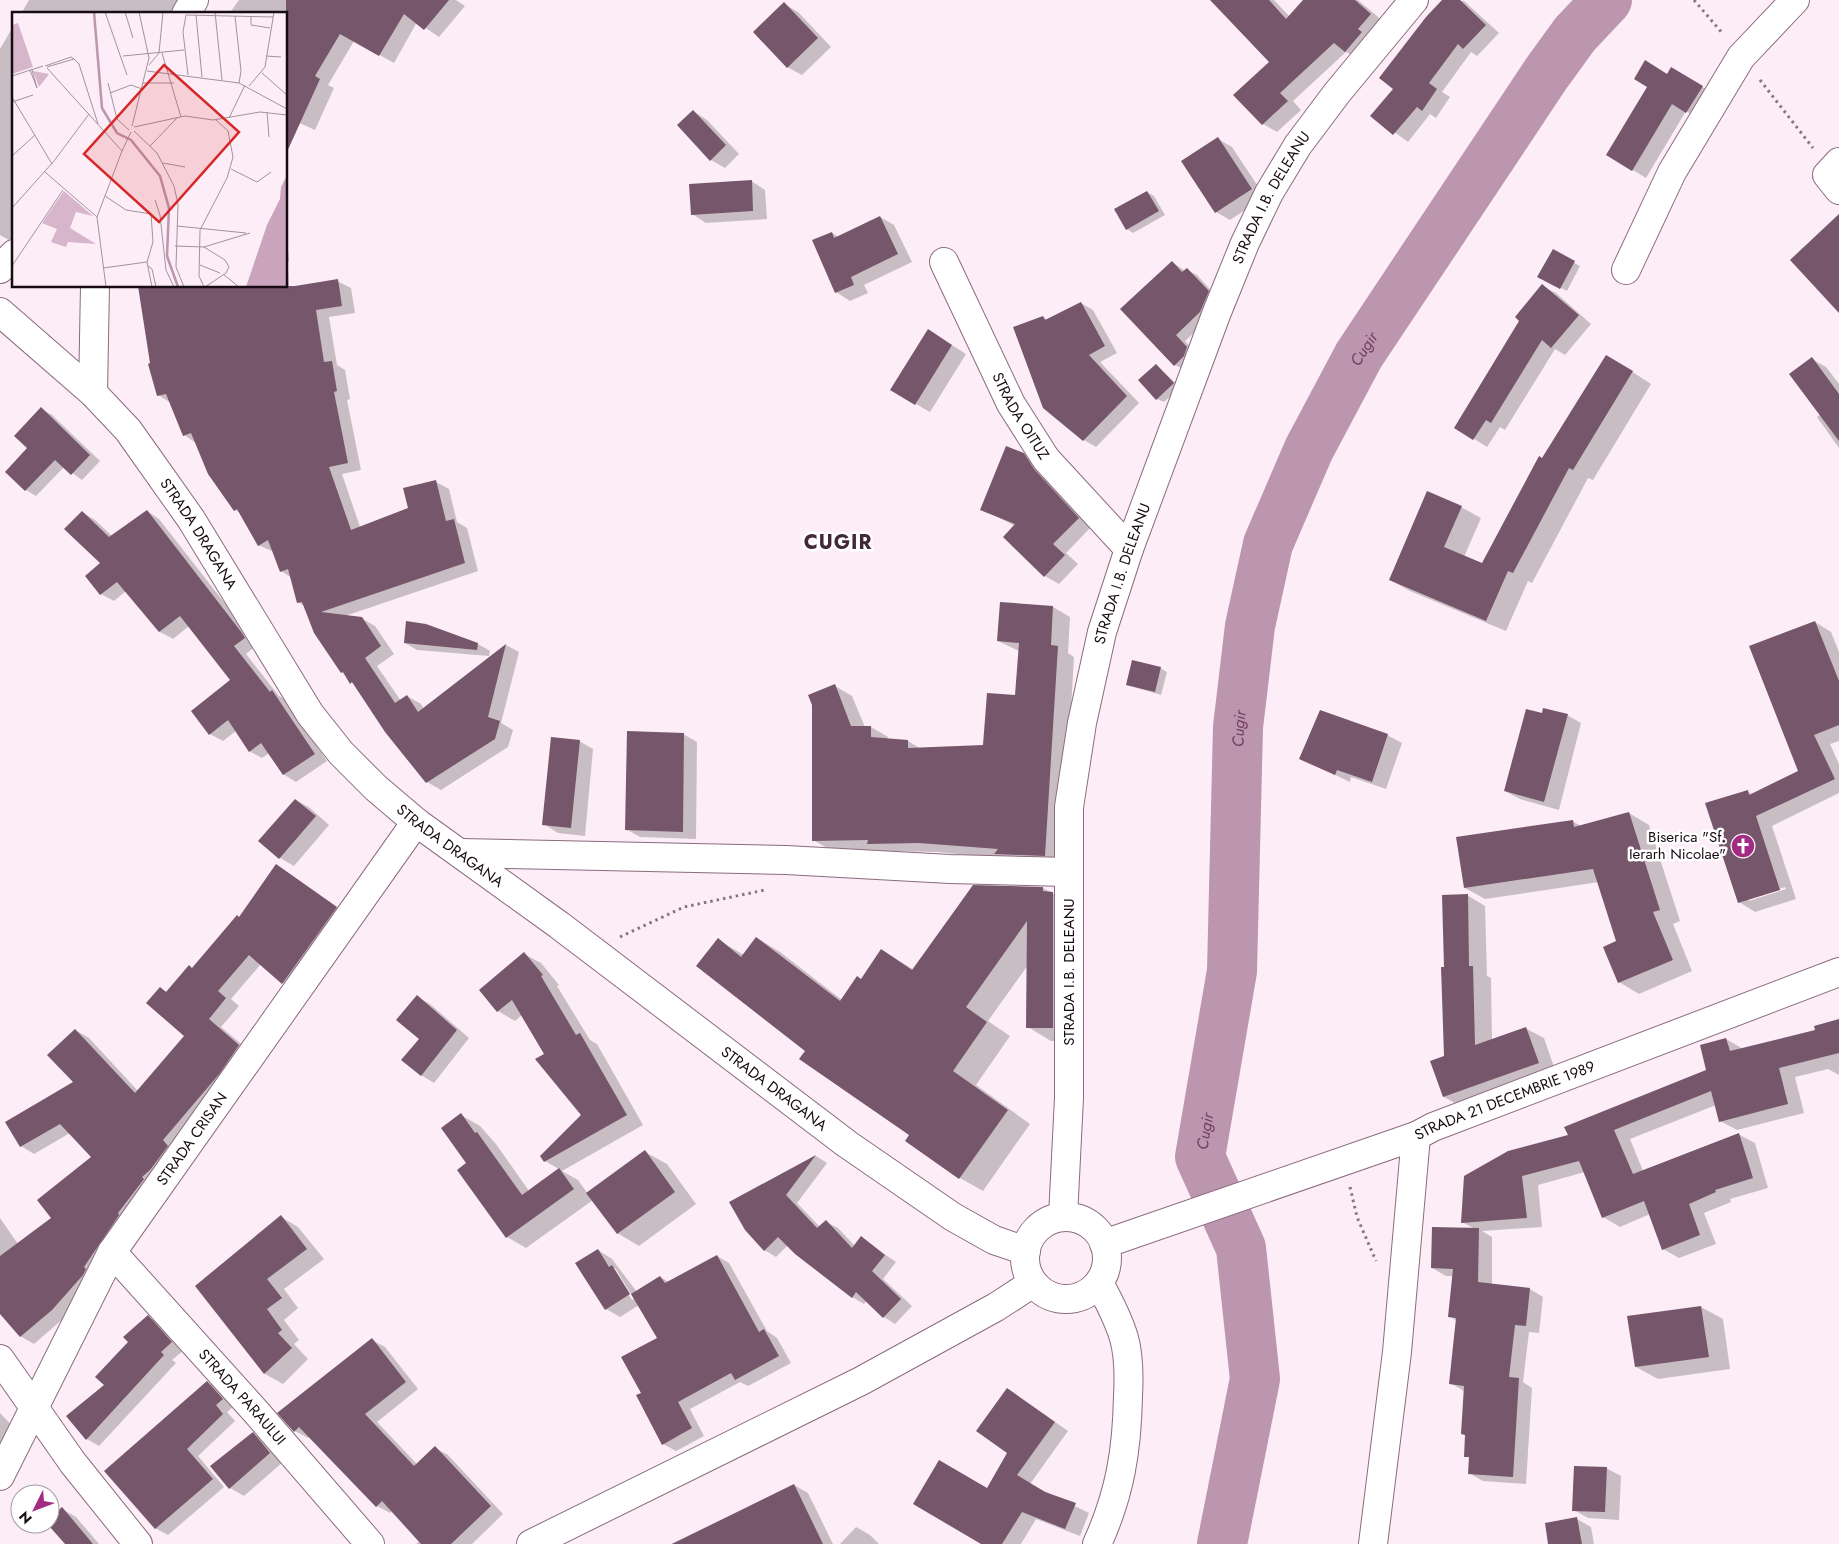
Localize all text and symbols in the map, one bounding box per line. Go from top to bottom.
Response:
inset map [12,12,288,288]
street label: STRADA I.B. DELEANU [1227,127,1315,267]
water label: Cugir [1344,325,1384,370]
street label: STRADA OITUZ [987,369,1055,464]
street label: STRADA DRAGANA [155,474,243,594]
street label: STRADA I.B. DELEANU [1089,500,1156,646]
district label: CUGIR [804,528,872,557]
water label: Cugir [1226,707,1252,747]
street label: STRADA DRAGANA [392,799,508,893]
place label: Biserica "Sf. Ierarh Nicolae" [1629,826,1726,865]
church icon: Biserica "Sf. Ierarh Nicolae" [1730,833,1756,859]
street label: STRADA I.B. DELEANU [1058,898,1080,1046]
street label: STRADA DRAGANA [716,1041,832,1136]
street label: STRADA 21 DECEMBRIE 1989 [1410,1055,1598,1146]
street label: STRADA CRISAN [151,1088,233,1190]
water label: Cugir [1190,1109,1219,1151]
street label: STRADA PARAULUI [193,1344,291,1450]
north arrow [10,1484,60,1534]
text: N [14,1507,36,1529]

